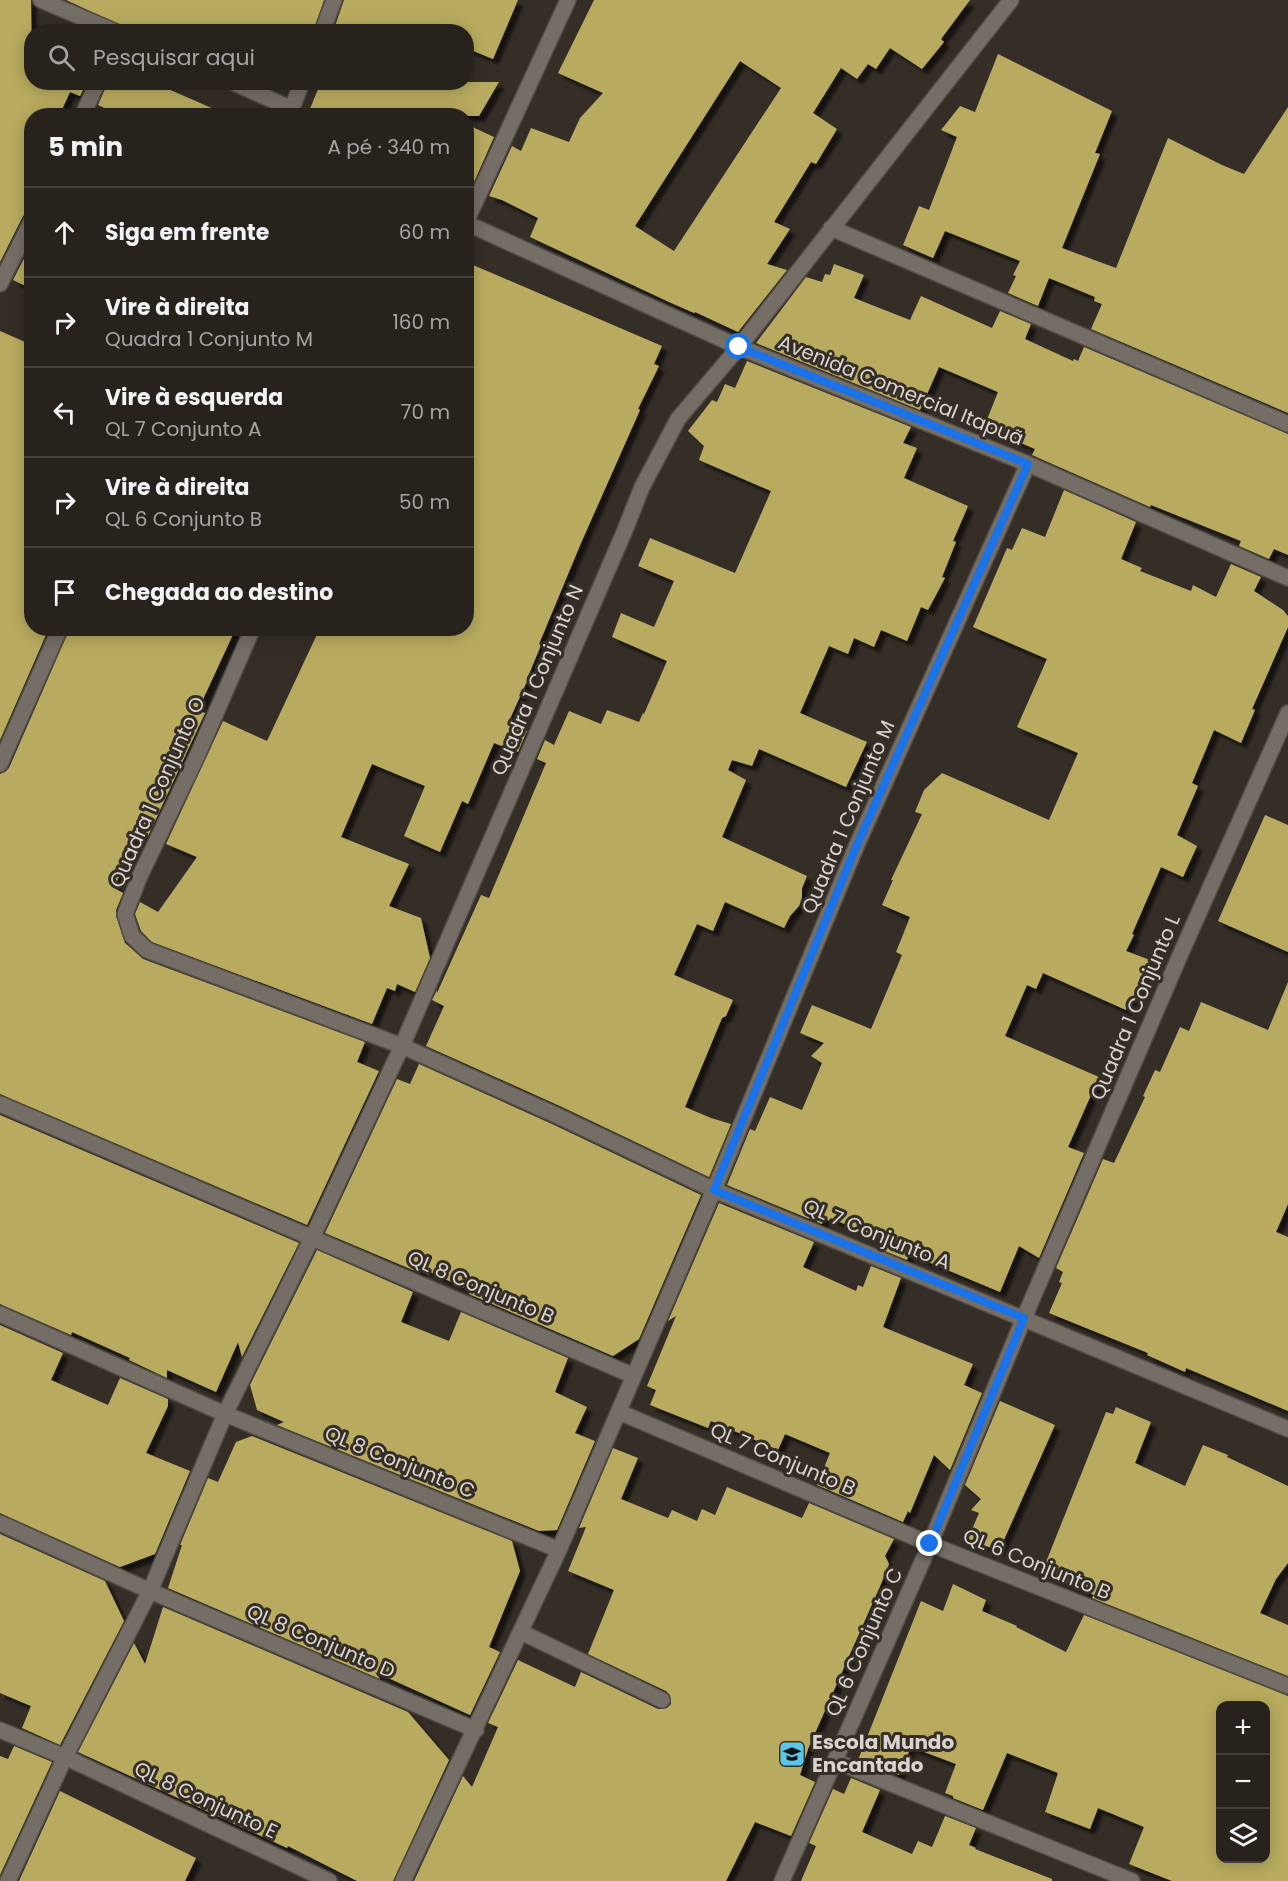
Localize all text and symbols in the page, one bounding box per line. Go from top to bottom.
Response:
search box [24,24,474,90]
icon: search [45,41,78,74]
text: Pesquisar aqui [93,42,255,73]
text: 5 min [48,129,123,165]
text: A pé · 340 m [327,133,450,161]
icon: ahead [48,216,81,249]
text: Siga em frente [105,217,269,248]
text: 60 m [399,218,450,246]
text: Vire à direita [105,292,250,323]
icon: right [48,306,81,339]
text: 160 m [392,308,450,336]
text: Quadra 1 Conjunto M [105,325,313,353]
street label: Avenida Comercial Itapuã [774,328,1028,452]
route start [725,333,751,359]
text: Vire à esquerda [105,382,283,413]
icon: left [48,396,81,429]
text: 70 m [401,398,450,426]
text: QL 7 Conjunto A [105,415,262,443]
text: Vire à direita [105,472,250,503]
icon: right [48,486,81,519]
text: 50 m [399,488,450,516]
text: QL 6 Conjunto B [105,505,262,533]
icon: arrive [48,576,81,609]
text: Chegada ao destino [105,577,333,608]
street label: Quadra 1 Conjunto N [484,580,590,780]
street label: Quadra 1 Conjunto O [102,692,212,892]
street label: Quadra 1 Conjunto M [794,716,902,918]
street label: Quadra 1 Conjunto L [1083,909,1187,1104]
street label: QL 7 Conjunto A [799,1192,955,1276]
street label: QL 8 Conjunto B [403,1243,559,1331]
street label: QL 7 Conjunto B [706,1416,860,1502]
street label: QL 8 Conjunto C [321,1419,479,1505]
street label: QL 6 Conjunto B [959,1522,1115,1606]
route end [916,1530,942,1556]
street label: QL 6 Conjunto C [819,1563,909,1721]
street label: QL 8 Conjunto D [242,1597,400,1685]
map controls [1216,1701,1270,1863]
button: + [1216,1701,1270,1755]
place label: Escola Mundo Encantado [812,1728,954,1779]
school or university icon: Escola Mundo Encantado [777,1739,807,1769]
street label: QL 8 Conjunto E [130,1755,282,1845]
button: − [1216,1755,1270,1809]
button: layers [1216,1809,1270,1863]

